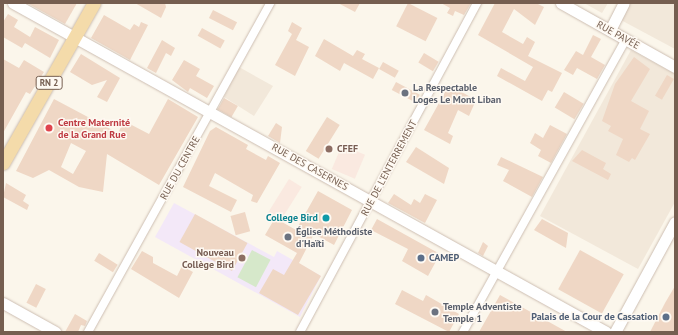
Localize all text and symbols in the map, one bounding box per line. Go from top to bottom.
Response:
street label: RUE PAVÉE [594,18,642,52]
road number: RN 2 [35,76,63,90]
place label: La Respectable Loges Le Mont Liban [413,81,501,104]
marker: La Respectable Loges Le Mont Liban [400,88,410,98]
place label: Centre Maternité de la Grand Rue [58,116,130,140]
street label: RUE DE L'ENTERREMENT [359,118,419,218]
marker: Centre Maternité de la Grand Rue [43,122,55,134]
street label: RUE DU CENTRE [158,134,202,202]
street label: RUE DES CASERNES [270,141,350,193]
place label: CFEF [337,143,358,155]
marker: CFEF [324,144,334,154]
place label: College Bird [266,212,318,224]
marker: College Bird [321,213,331,223]
place label: Église Méthodiste d'Haïti [296,225,372,248]
marker: Église Méthodiste d'Haïti [283,232,293,242]
place label: Nouveau Collège Bird [182,246,234,270]
place label: CAMEP [429,252,459,264]
marker: Nouveau Collège Bird [237,253,247,263]
marker: CAMEP [416,253,426,263]
place label: Temple Adventiste Temple 1 [443,300,522,324]
marker: Temple Adventiste Temple 1 [430,307,440,317]
place label: Palais de la Cour de Cassation [531,311,658,323]
marker: Palais de la Cour de Cassation [661,312,671,322]

